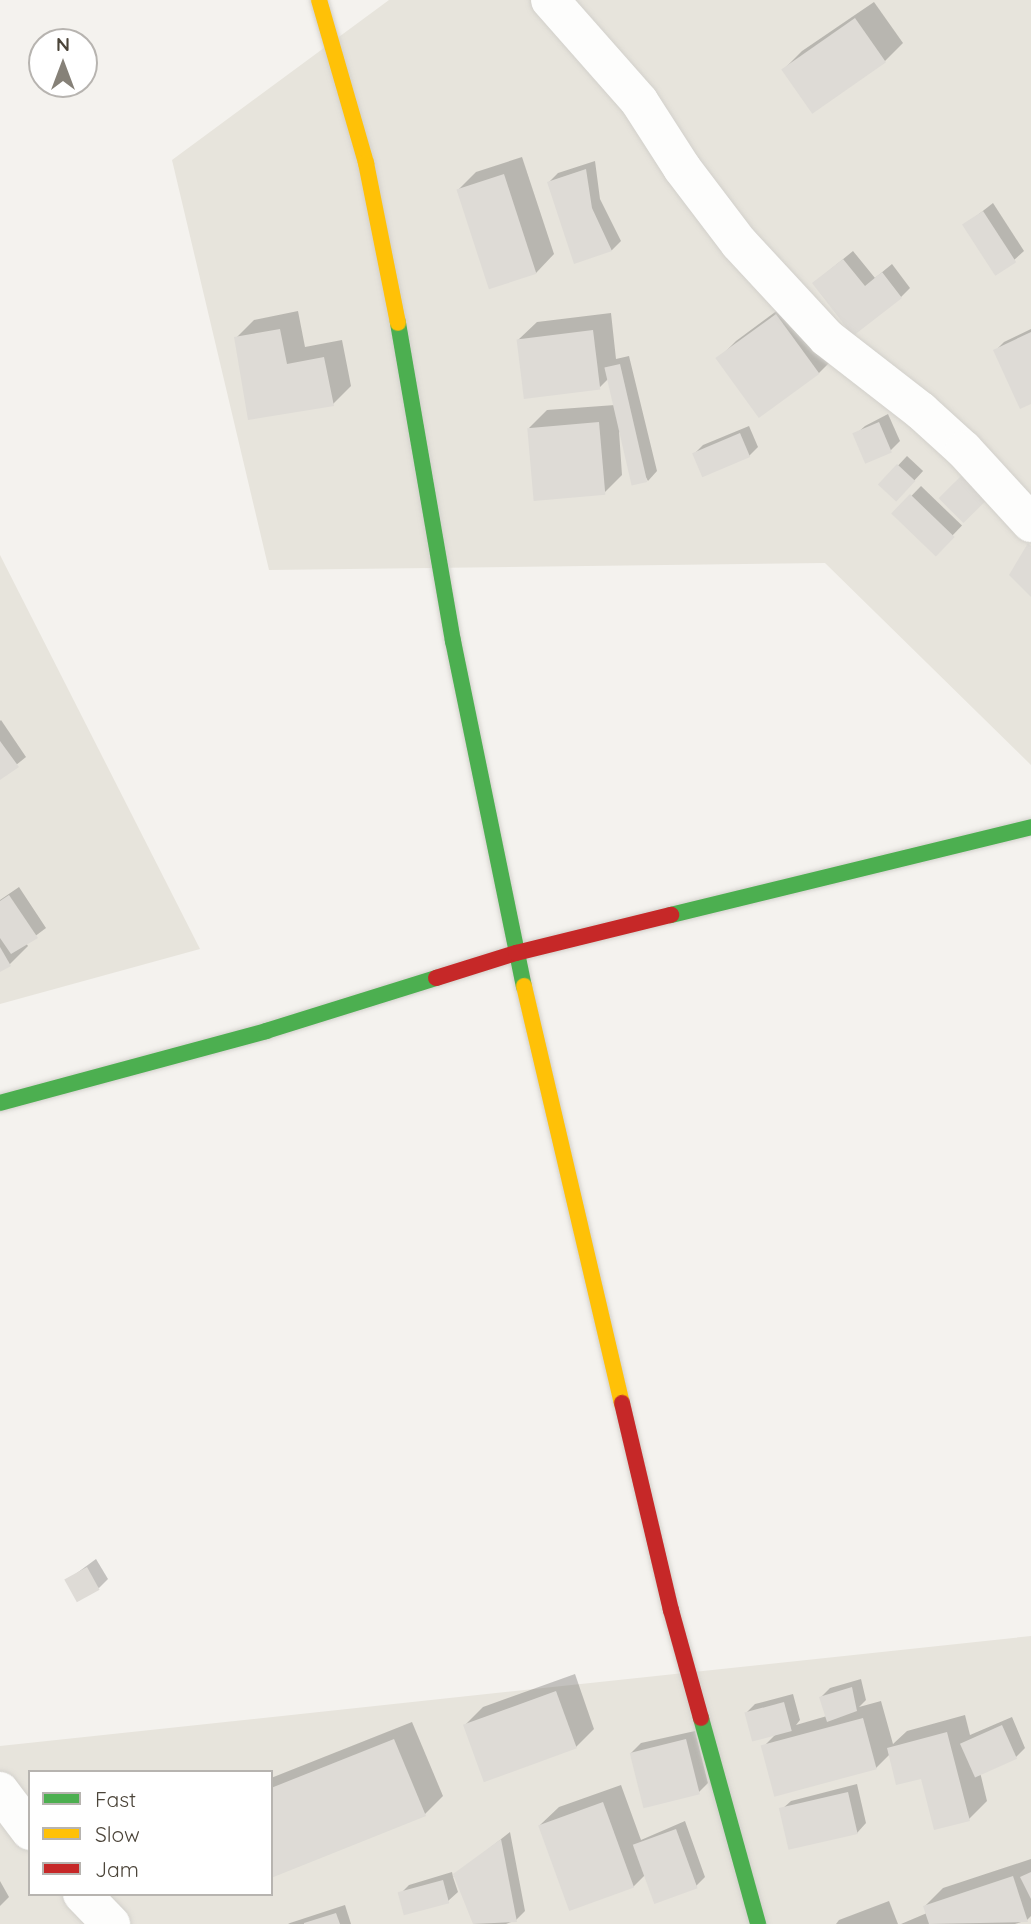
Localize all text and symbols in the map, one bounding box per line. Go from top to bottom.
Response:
north arrow [28,28,98,98]
text: N [56,32,70,56]
legend [28,1770,273,1896]
text: Fast [95,1786,136,1812]
text: Slow [95,1821,140,1847]
text: Jam [95,1856,139,1882]

